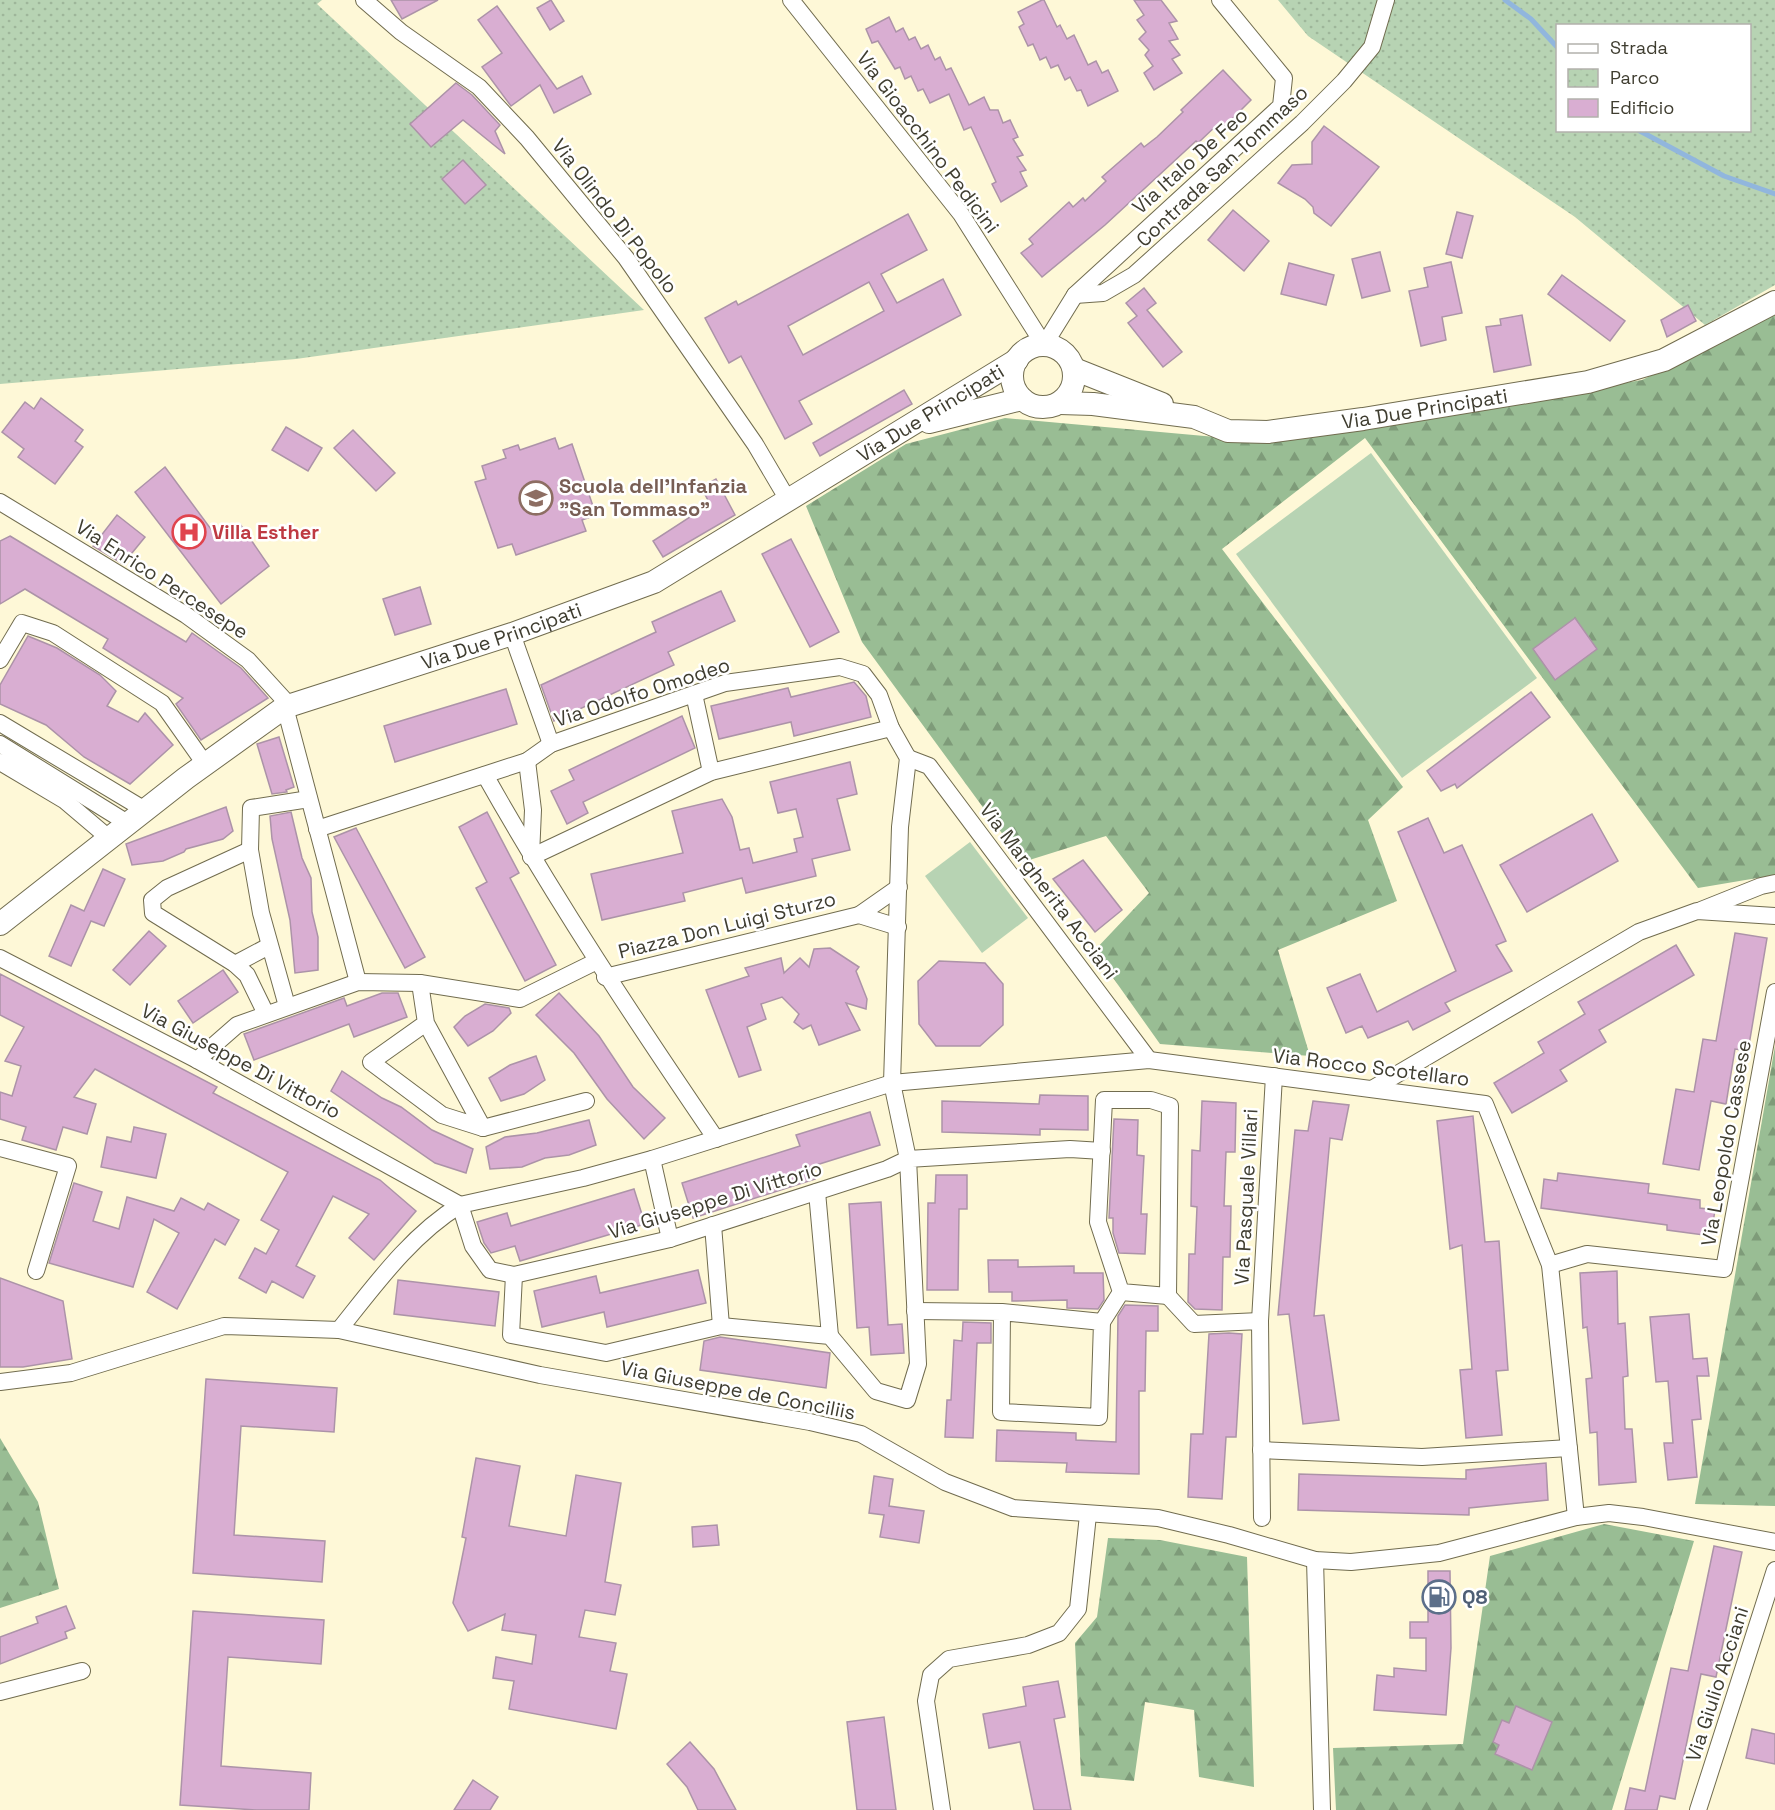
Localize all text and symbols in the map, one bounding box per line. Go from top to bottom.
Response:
legend [1556,24,1751,132]
text: Strada [1610,36,1668,59]
street label: Via Gioacchino Pedicini [851,46,1005,238]
text: Parco [1610,66,1659,89]
street label: Contrada San Tommaso [1131,79,1313,253]
text: Edificio [1610,96,1674,119]
street label: Via Italo De Feo [1127,102,1253,220]
street label: Via Olindo Di Popolo [546,133,684,299]
street label: Via Due Principati [852,358,1009,468]
street label: Via Due Principati [1340,382,1510,435]
place label: Scuola dell'Infanzia "San Tommaso" [559,473,748,522]
school or university icon: Scuola dell'Infanzia "San Tommaso" [518,480,554,516]
street label: Via Enrico Percesepe [71,513,253,645]
hospital icon: Villa Esther [171,514,207,550]
place label: Villa Esther [212,519,319,545]
street label: Via Due Principati [418,597,585,675]
street label: Via Odolfo Omodeo [551,651,733,733]
street label: Via Margherita Acciani [974,797,1124,985]
street label: Piazza Don Luigi Sturzo [616,885,838,965]
street label: Via Giuseppe Di Vittorio [137,997,345,1125]
street label: Via Leopoldo Cassese [1695,1038,1757,1248]
street label: Via Rocco Scotellaro [1271,1042,1471,1092]
street label: Via Pasquale Villari [1228,1108,1264,1286]
street label: Via Giuseppe Di Vittorio [605,1155,825,1245]
street label: Via Giuseppe de Conciliis [618,1354,858,1426]
fuel station icon: Q8 [1421,1579,1457,1615]
place label: Q8 [1462,1584,1488,1610]
street label: Via Giulio Acciani [1680,1603,1754,1765]

